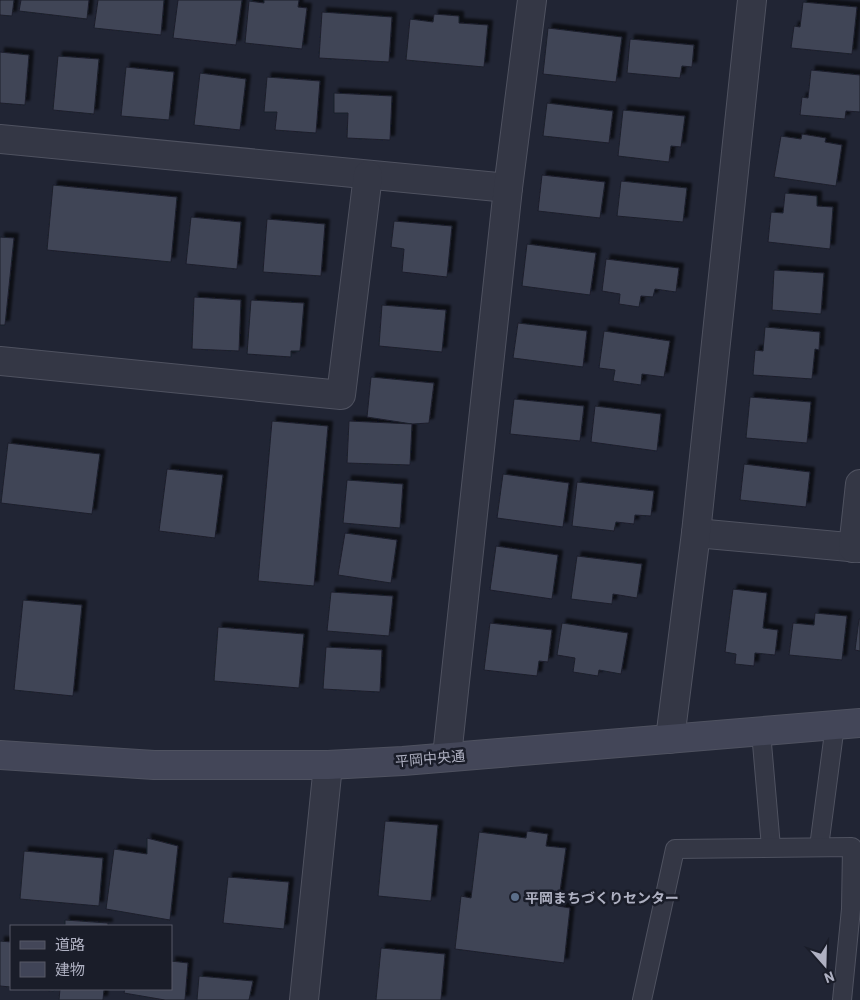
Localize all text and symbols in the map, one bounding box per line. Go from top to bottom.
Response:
street label: 平岡中央通 [394,746,466,770]
place label: 平岡まちづくりセンター [525,889,679,906]
marker: 平岡まちづくりセンター [509,891,521,903]
legend [10,925,172,990]
text: 道路 [55,935,85,953]
north arrow [800,940,850,990]
text: 建物 [55,960,85,978]
text: N [822,968,837,987]

